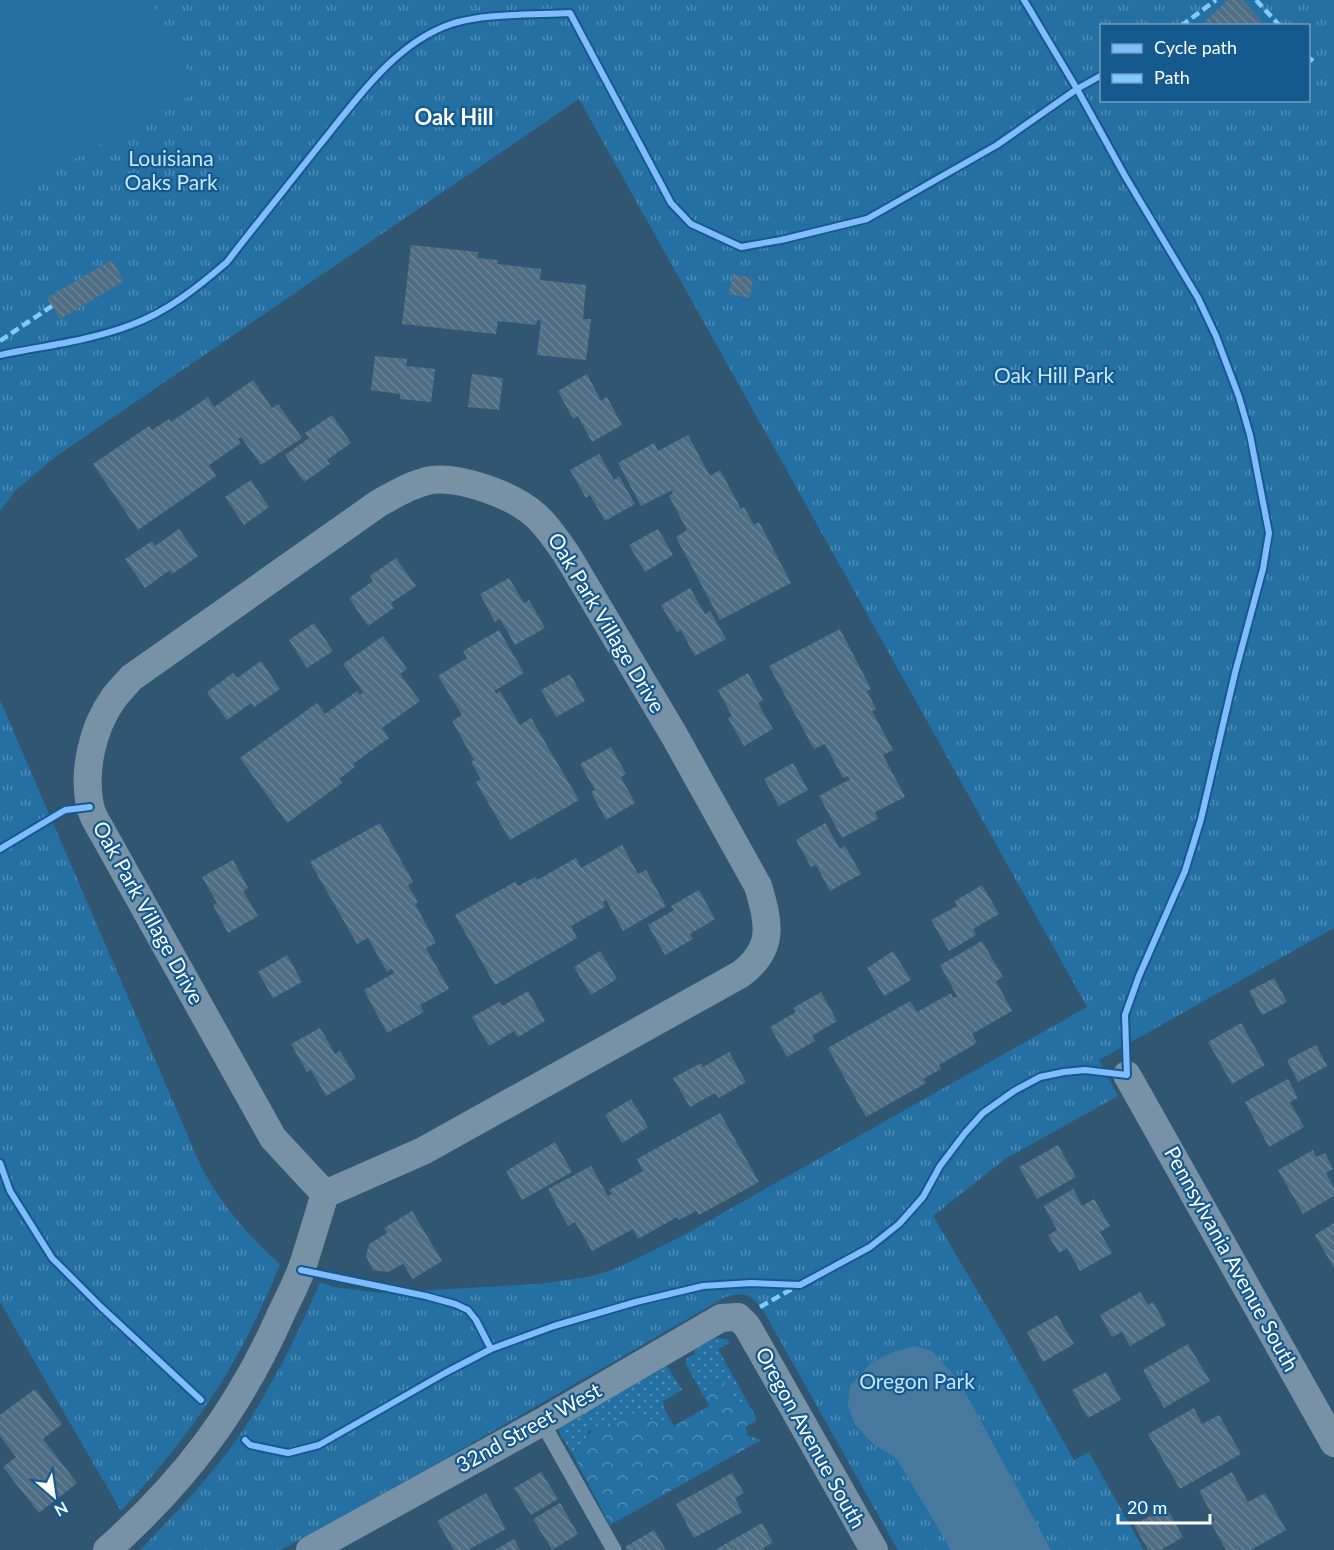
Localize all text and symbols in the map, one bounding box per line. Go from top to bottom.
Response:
legend [1100,24,1310,102]
text: Cycle path [1154,36,1237,58]
text: Path [1154,66,1190,88]
district label: Oak Hill [414,103,494,130]
park label: Louisiana Oaks Park [124,145,218,194]
park label: Oak Hill Park [994,362,1114,387]
street label: Oak Park Village Drive [544,528,671,717]
street label: Oak Park Village Drive [89,816,210,1008]
street label: Pennsylvania Avenue South [1160,1141,1305,1375]
street label: Oregon Avenue South [751,1342,871,1532]
park label: Oregon Park [859,1368,975,1393]
street label: 32nd Street West [451,1376,606,1477]
north arrow [24,1466,84,1526]
scale bar [1118,1487,1210,1525]
text: 20 m [1127,1496,1167,1518]
text: N [52,1498,72,1521]

